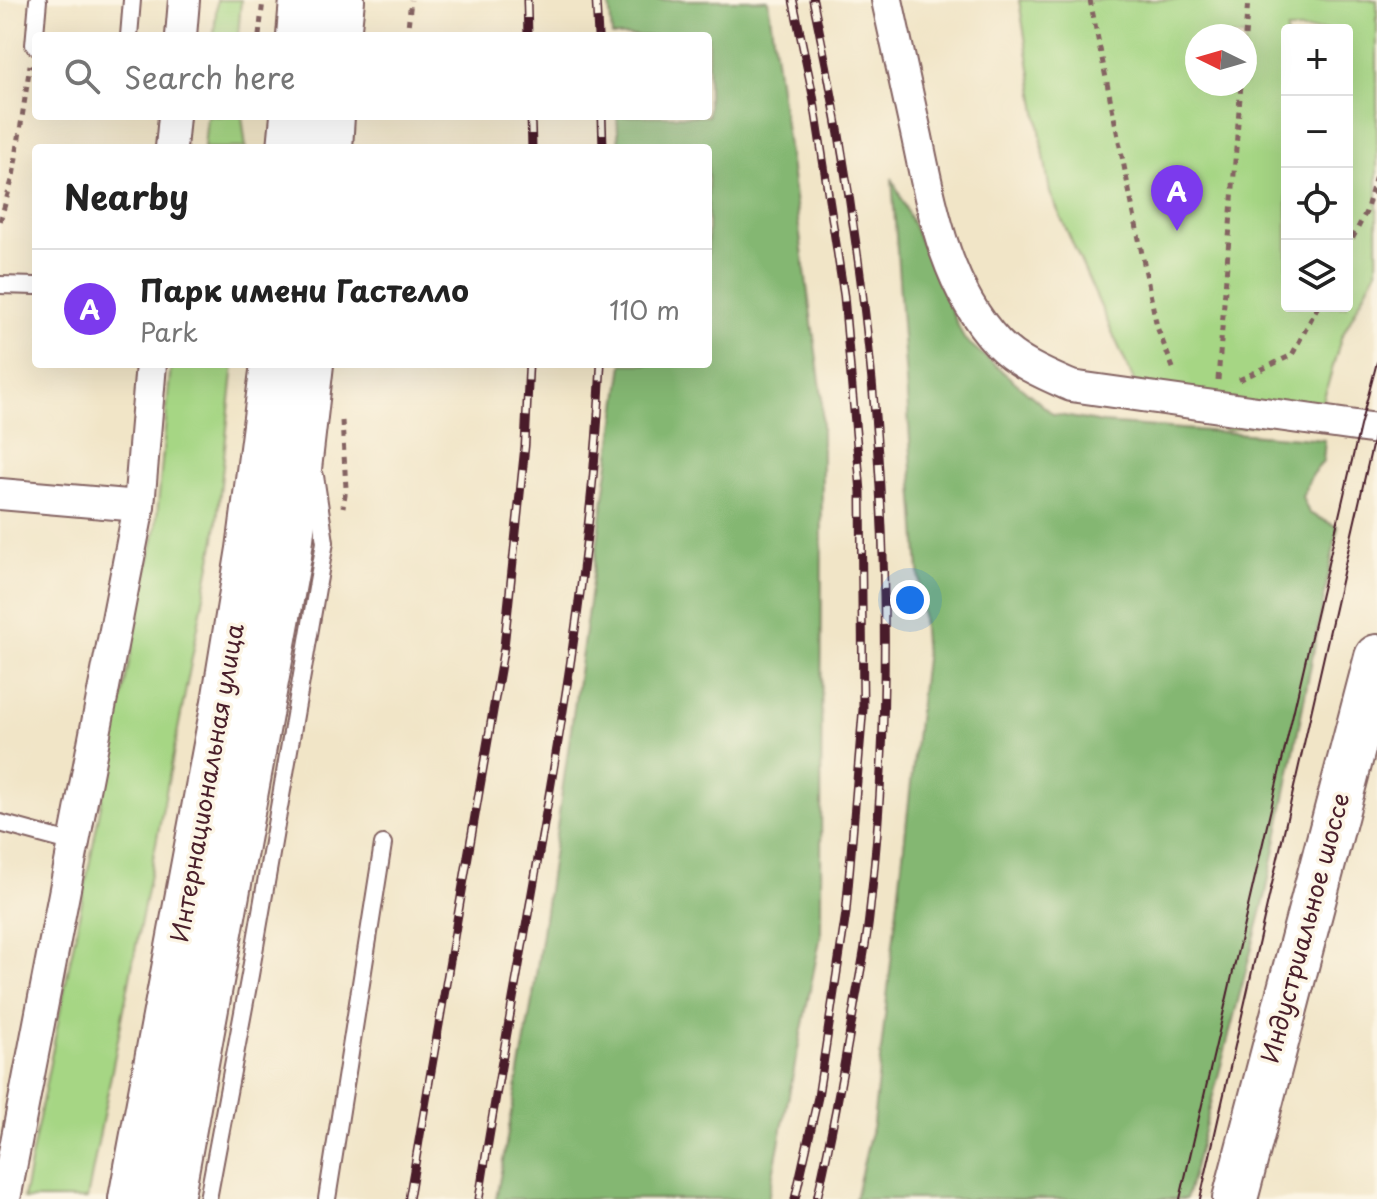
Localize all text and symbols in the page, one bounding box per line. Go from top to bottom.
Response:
north arrow [1185,24,1257,96]
map controls [1281,24,1353,312]
button: + [1281,24,1353,96]
search box [32,32,712,120]
icon: search [60,54,104,98]
text: Search here [124,54,296,99]
button: − [1281,96,1353,168]
pin: A [1151,165,1203,231]
button: locate [1281,168,1353,240]
text: Nearby [64,170,189,222]
button: layers [1281,240,1353,312]
text: Парк имени Гастелло [140,267,469,312]
text: A [80,290,100,329]
text: 110 m [609,290,680,329]
text: Park [140,312,198,351]
your location [890,580,930,620]
street label: Интернациональная улица [160,621,252,945]
street label: Индустриальное шоссе [1251,788,1357,1067]

